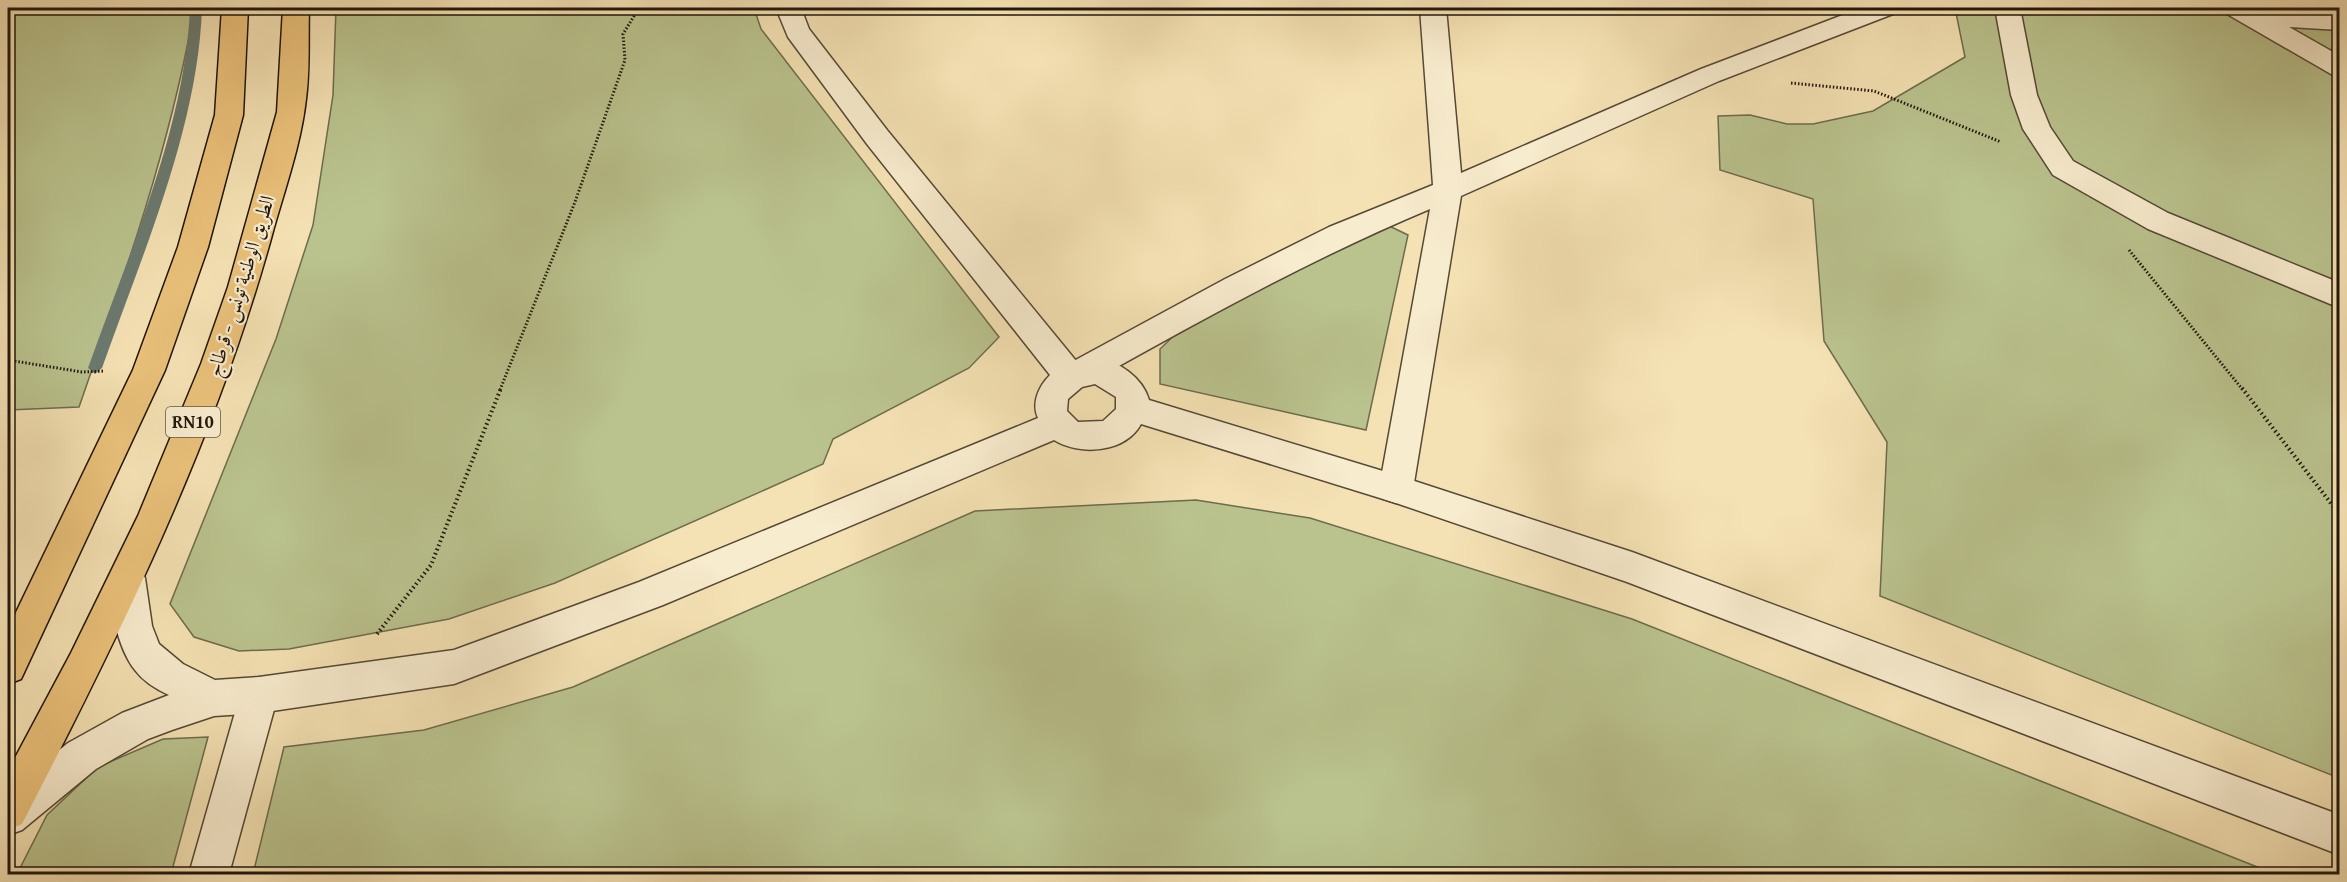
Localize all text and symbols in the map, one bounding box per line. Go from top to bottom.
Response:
street label: الطريق الوطنية تونس - قرطاج [198,192,285,381]
road number: RN10 [166,407,220,437]

